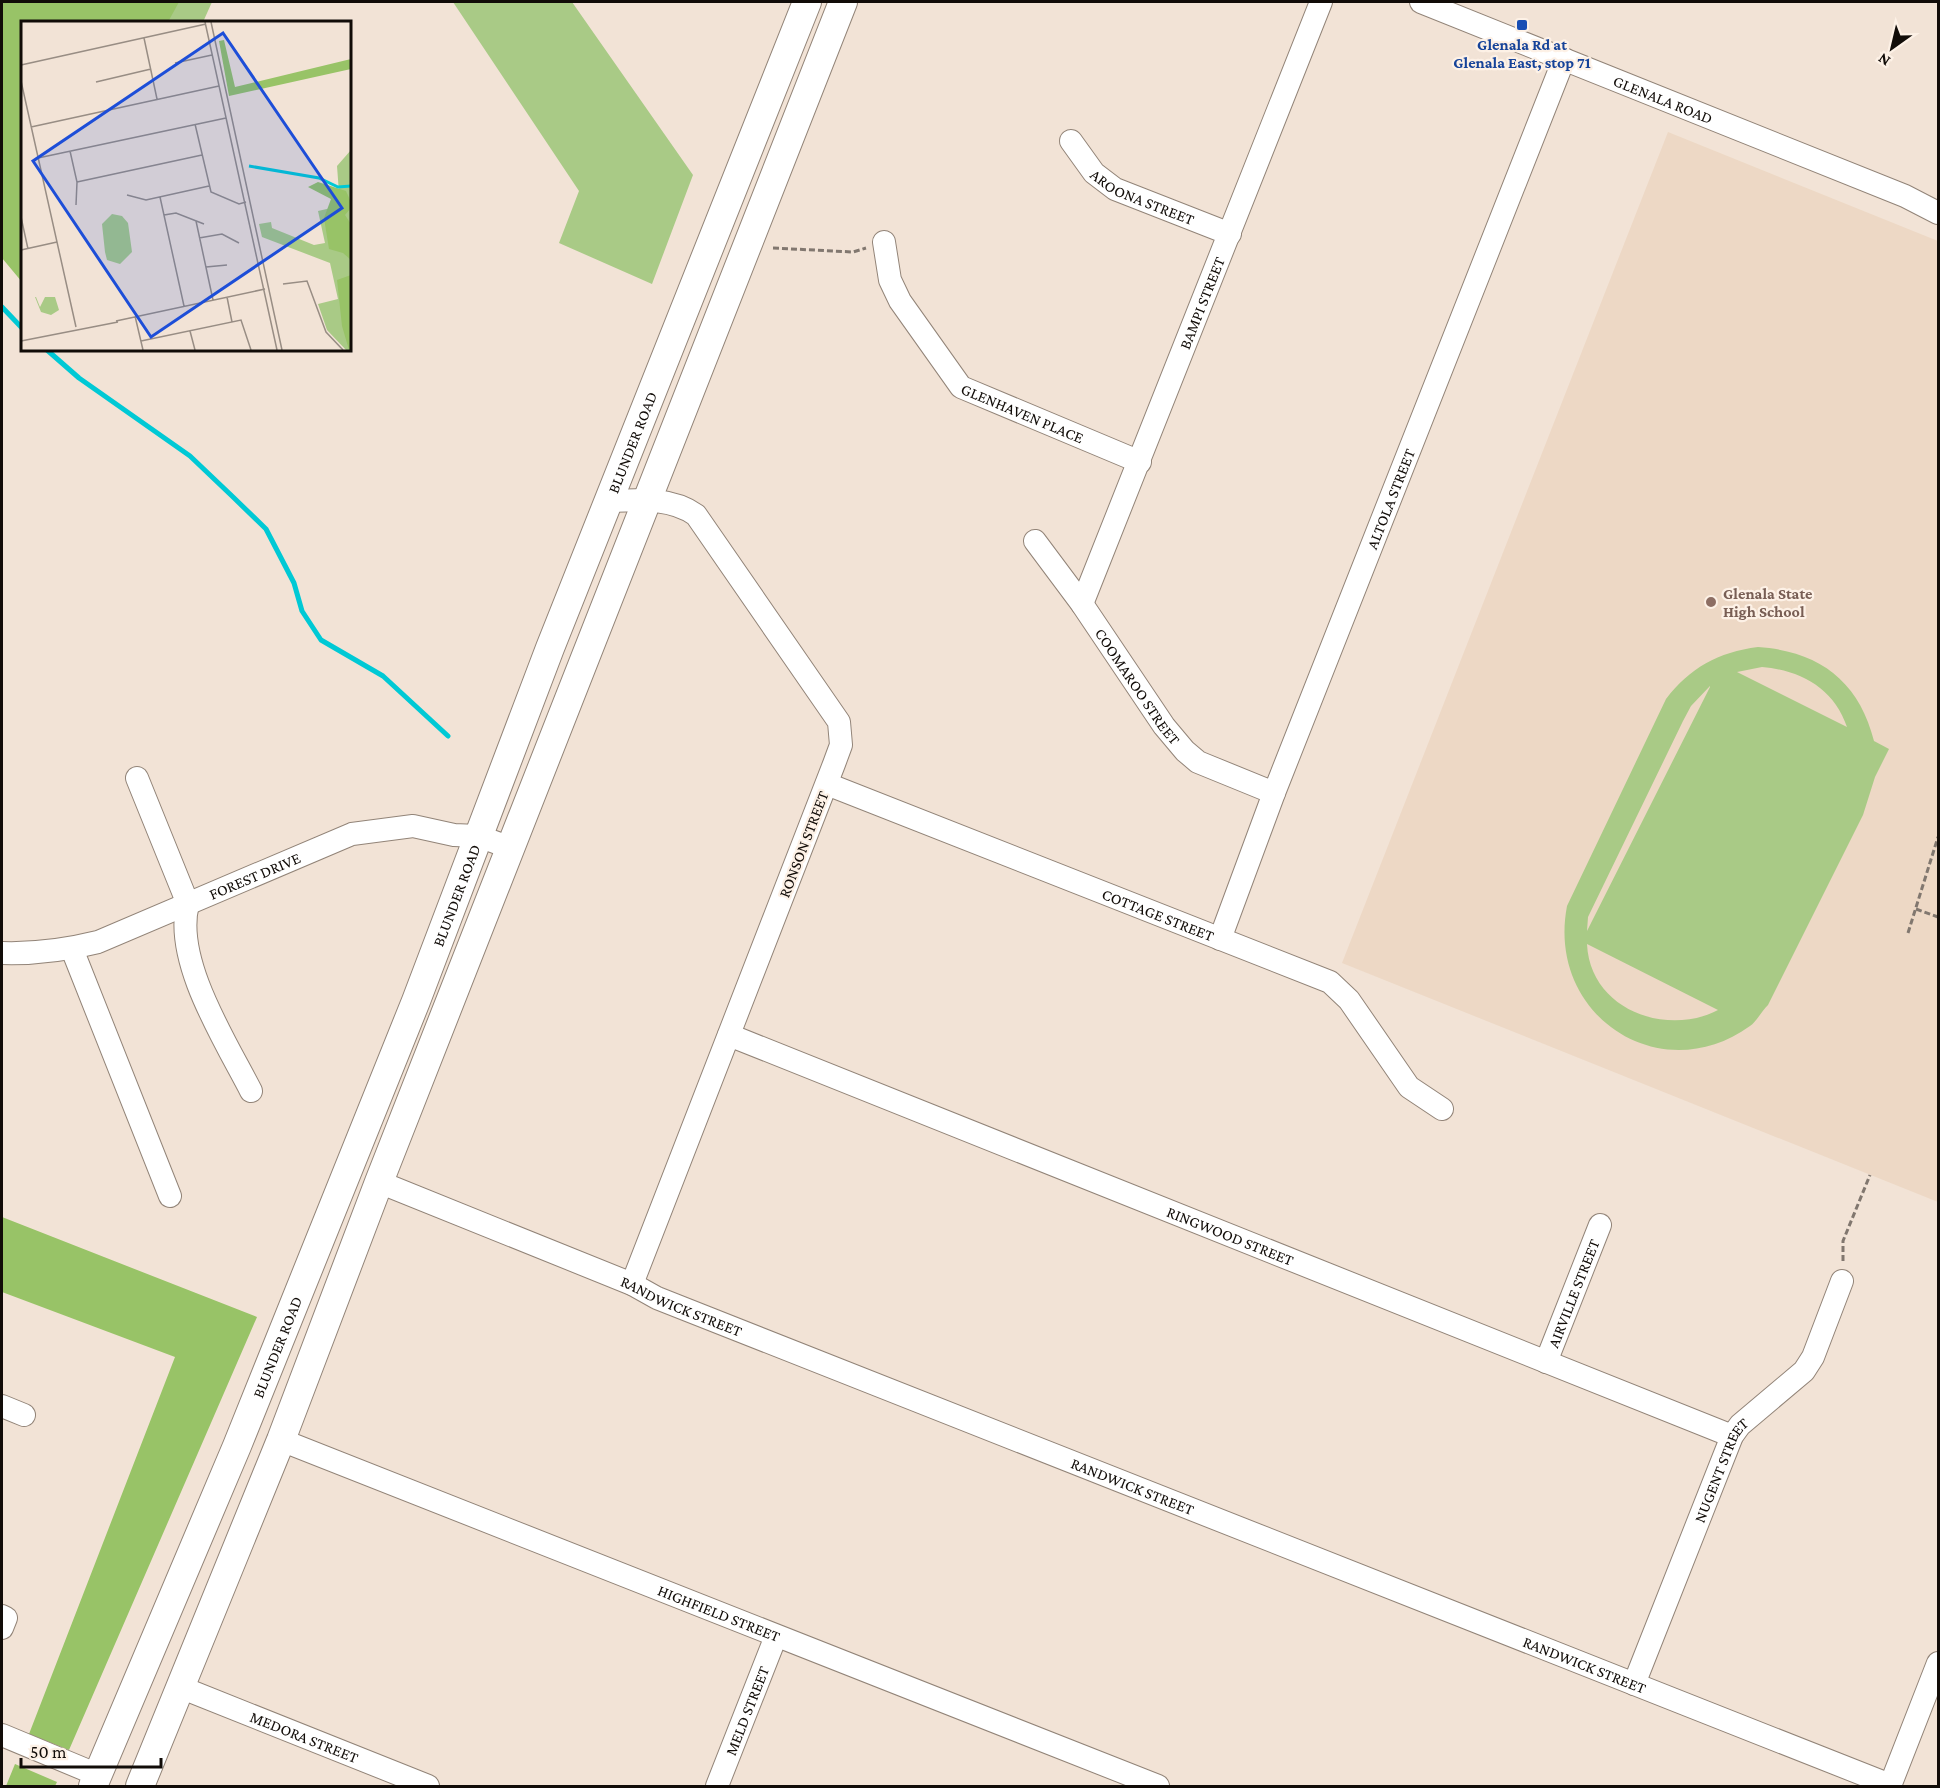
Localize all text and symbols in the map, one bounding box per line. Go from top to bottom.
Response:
marker: Glenala Rd at Glenala East, stop 71 [1515,18,1529,32]
north arrow [1862,18,1922,78]
inset map [21,21,351,351]
place label: Glenala Rd at Glenala East, stop 71 [1453,36,1591,71]
text: N [1875,50,1893,70]
street label: GLENALA ROAD [1611,72,1715,127]
street label: AROONA STREET [1087,166,1197,228]
street label: BAMPI STREET [1176,254,1228,352]
street label: GLENHAVEN PLACE [959,380,1086,447]
street label: BLUNDER ROAD [605,389,660,496]
street label: ALTOLA STREET [1363,446,1418,552]
place label: Glenala State High School [1723,585,1813,620]
marker: Glenala State High School [1704,595,1718,609]
street label: COOMAROO STREET [1092,625,1184,748]
street label: RONSON STREET [775,788,832,900]
street label: BLUNDER ROAD [430,842,484,949]
street label: FOREST DRIVE [207,849,303,903]
street label: COTTAGE STREET [1100,885,1217,945]
street label: RINGWOOD STREET [1164,1203,1296,1269]
street label: AIRVILLE STREET [1545,1236,1603,1350]
street label: RANDWICK STREET [618,1272,745,1340]
street label: BLUNDER ROAD [249,1294,305,1400]
street label: NUGENT STREET [1691,1414,1752,1525]
street label: RANDWICK STREET [1069,1454,1197,1518]
street label: HIGHFIELD STREET [655,1582,783,1645]
street label: RANDWICK STREET [1521,1633,1649,1697]
street label: MELD STREET [722,1663,772,1758]
street label: MEDORA STREET [248,1708,361,1766]
scale bar [21,1731,160,1769]
text: 50 m [30,1742,67,1762]

